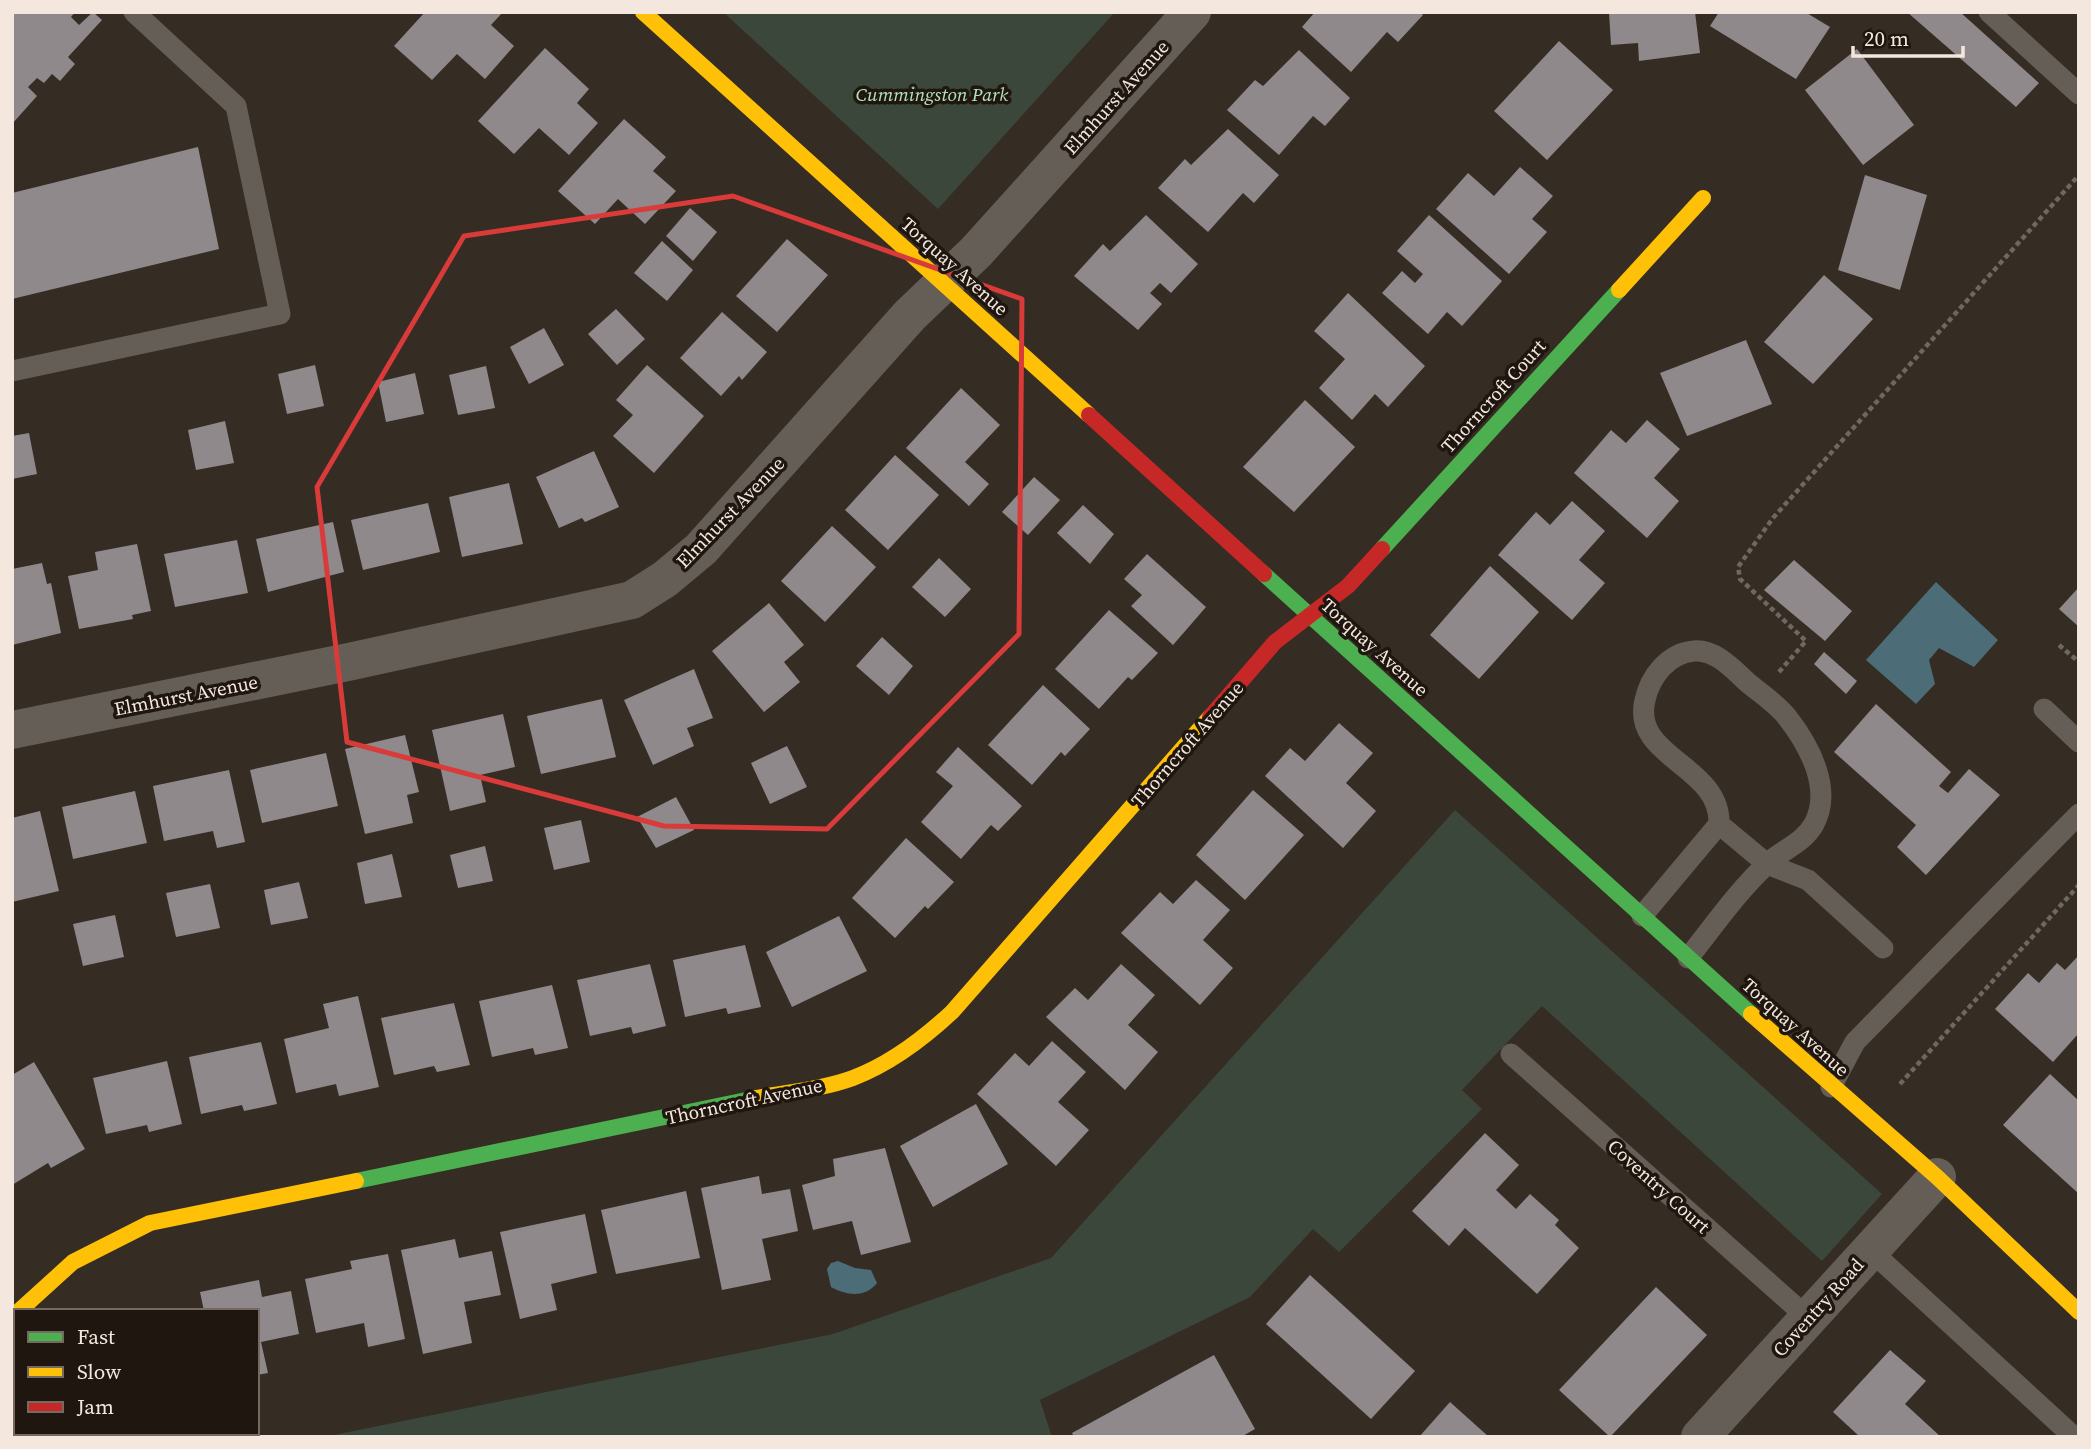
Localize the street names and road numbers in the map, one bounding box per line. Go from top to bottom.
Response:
street label: Elmhurst Avenue [1058,34,1174,160]
street label: Torquay Avenue [896,211,1014,321]
street label: Thorncroft Court [1435,333,1552,459]
street label: Elmhurst Avenue [670,451,790,573]
street label: Torquay Avenue [1316,592,1434,702]
street label: Elmhurst Avenue [112,668,260,722]
street label: Thorncroft Avenue [1125,675,1249,813]
street label: Torquay Avenue [1737,972,1855,1082]
street label: Thorncroft Avenue [663,1072,825,1130]
street label: Coventry Court [1602,1133,1716,1239]
street label: Coventry Road [1767,1252,1869,1362]

